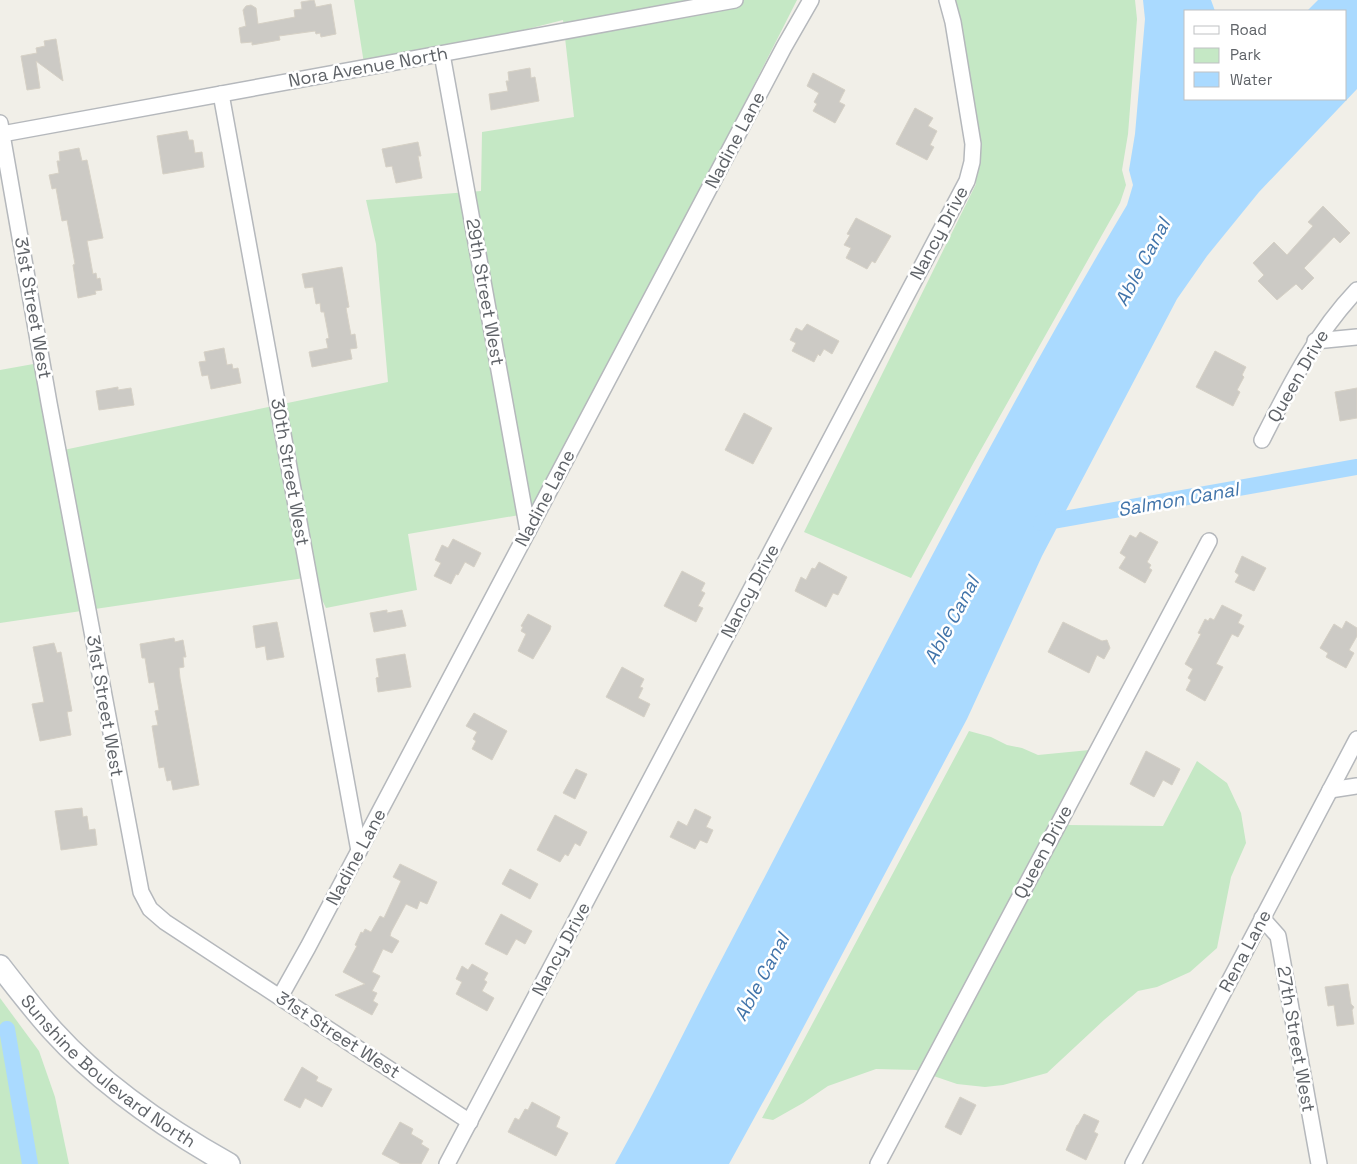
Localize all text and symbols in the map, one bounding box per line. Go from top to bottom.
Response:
legend [1184,10,1347,100]
text: Road [1230,20,1267,39]
street label: Nora Avenue North [286,41,450,92]
text: Park [1230,45,1261,64]
text: Water [1230,70,1273,89]
street label: Nadine Lane [699,87,770,192]
street label: Nancy Drive [904,182,973,284]
water label: Able Canal [1109,212,1177,310]
street label: 29th Street West [461,217,510,367]
street label: 31st Street West [10,235,57,381]
street label: Queen Drive [1262,325,1333,426]
street label: 30th Street West [266,396,315,548]
street label: Nadine Lane [509,445,580,550]
water label: Salmon Canal [1116,476,1243,522]
street label: Nancy Drive [715,540,784,642]
water label: Able Canal [918,570,986,668]
street label: 31st Street West [82,633,129,779]
street label: Queen Drive [1008,801,1077,903]
street label: Nadine Lane [320,804,391,909]
street label: Nancy Drive [526,898,595,1000]
street label: Rena Lane [1213,906,1276,996]
water label: Able Canal [728,927,796,1025]
street label: 27th Street West [1272,964,1321,1114]
street label: 31st Street West [272,986,405,1083]
street label: Sunshine Boulevard North [16,990,200,1153]

